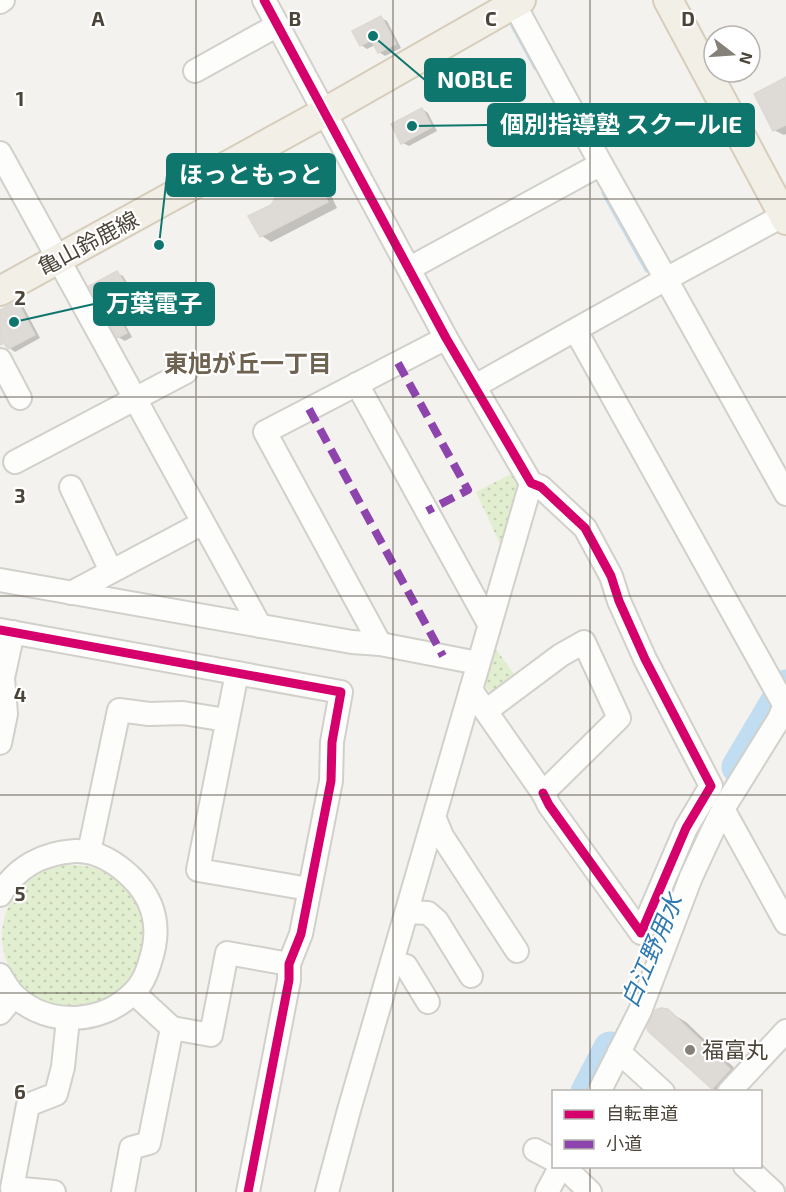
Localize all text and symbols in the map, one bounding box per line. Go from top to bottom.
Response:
text: A [91,6,105,30]
text: B [289,6,301,30]
text: C [485,6,497,30]
text: D [681,6,695,30]
north arrow [702,24,762,84]
text: N [736,50,758,67]
callout: NOBLE [425,59,525,101]
text: NOBLE [437,64,513,93]
text: 1 [16,86,24,110]
callout: 個別指導塾 スクールIE [488,104,754,146]
text: 個別指導塾 スクールIE [500,109,742,138]
callout: ほっともっと [167,154,335,196]
text: ほっともっと [179,159,323,188]
street label: 亀山鈴鹿線 [33,205,142,279]
callout: 万葉電子 [94,283,214,325]
text: 2 [14,285,26,309]
text: 万葉電子 [106,288,202,317]
district label: 東旭が丘一丁目 [164,348,332,377]
text: 3 [14,483,26,507]
text: 4 [14,682,27,706]
text: 5 [14,881,26,905]
water label: 白江野用水 [614,887,689,1011]
place label: 福富丸 [702,1036,768,1062]
marker: 福富丸 [683,1043,697,1057]
text: 6 [14,1079,26,1103]
legend [552,1090,762,1168]
text: 自転車道 [606,1102,678,1124]
text: 小道 [606,1132,642,1154]

